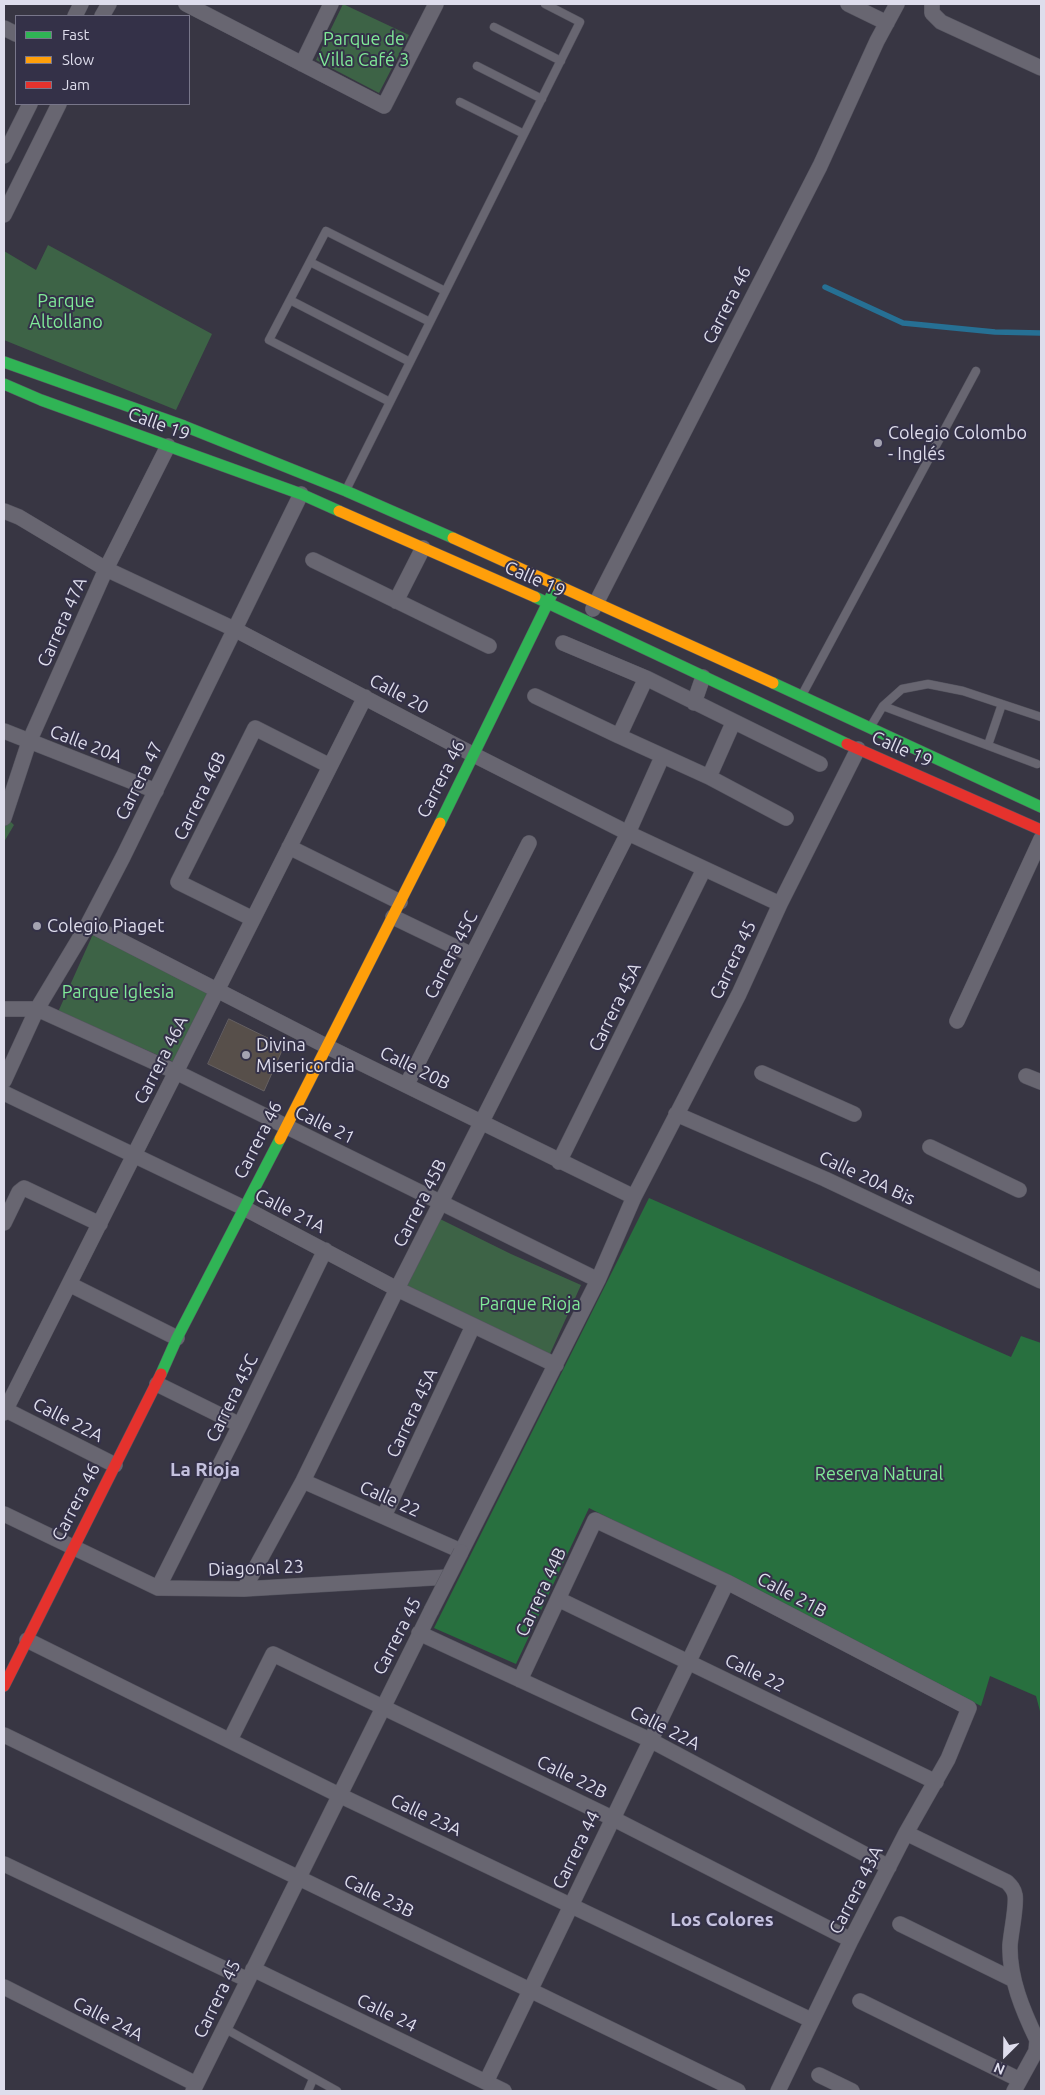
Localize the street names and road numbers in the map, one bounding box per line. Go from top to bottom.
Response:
street label: Carrera 46 [698,263,756,347]
street label: Calle 19 [125,403,193,445]
street label: Calle 19 [501,556,569,602]
street label: Carrera 47A [33,574,91,670]
street label: Calle 20 [366,669,432,719]
street label: Calle 20A [47,720,125,768]
street label: Calle 19 [868,726,936,772]
street label: Carrera 46 [412,737,470,821]
street label: Carrera 47 [111,738,167,824]
street label: Carrera 46B [169,748,231,844]
street label: Carrera 45C [420,908,482,1002]
street label: Carrera 45 [705,917,761,1003]
street label: Carrera 45A [584,959,646,1055]
street label: Carrera 46A [130,1012,192,1108]
street label: Calle 20B [376,1042,454,1094]
street label: Carrera 46 [229,1098,287,1182]
street label: Calle 21 [291,1101,359,1149]
street label: Calle 20A Bis [816,1146,918,1210]
street label: Carrera 45B [389,1155,451,1251]
street label: Calle 21A [251,1184,329,1238]
street label: Carrera 45C [201,1350,263,1446]
street label: Carrera 45A [382,1365,442,1461]
street label: Calle 22A [29,1393,107,1447]
street label: Carrera 46 [47,1460,105,1544]
street label: Calle 22 [356,1476,424,1522]
street label: Carrera 44B [511,1544,571,1640]
street label: Diagonal 23 [208,1556,304,1580]
street label: Calle 21B [754,1568,830,1622]
street label: Carrera 45 [368,1594,426,1678]
street label: Calle 22 [721,1649,789,1697]
street label: Calle 22A [626,1701,704,1755]
street label: Calle 22B [533,1751,611,1803]
street label: Calle 23A [387,1789,465,1841]
street label: Carrera 44 [548,1807,604,1893]
street label: Carrera 43A [825,1842,887,1938]
street label: Calle 23B [340,1870,418,1922]
street label: Carrera 45 [189,1956,245,2042]
street label: Calle 24 [353,1989,421,2037]
street label: Calle 24A [69,1992,147,2046]

